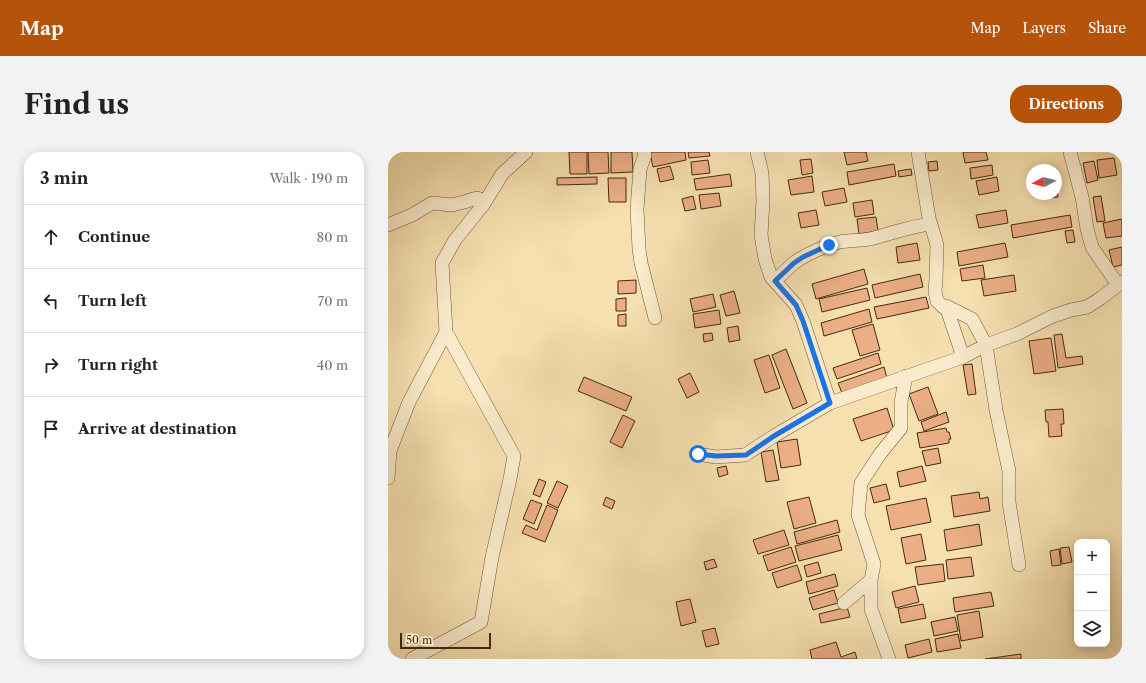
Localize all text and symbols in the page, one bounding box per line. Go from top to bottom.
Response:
text: Map [20,17,64,40]
text: Map [970,19,1000,37]
text: Layers [1022,19,1066,37]
text: Share [1088,19,1126,37]
button: Directions [1010,85,1122,123]
text: Find us [24,87,129,121]
north arrow [1026,164,1062,200]
text: 3 min [40,168,89,188]
text: Walk · 190 m [269,170,348,186]
icon: ahead [40,226,62,248]
text: Continue [78,227,150,246]
text: 80 m [316,229,348,245]
route end [820,236,838,254]
icon: left [40,290,62,312]
text: Turn left [78,291,147,310]
text: 70 m [318,293,348,309]
icon: right [40,354,62,376]
text: Turn right [78,355,158,374]
text: 40 m [317,357,348,373]
icon: arrive [40,418,62,440]
text: Arrive at destination [78,419,237,438]
route start [689,445,707,463]
map controls [1074,539,1110,647]
button: + [1074,539,1110,575]
button: − [1074,575,1110,611]
button: layers [1074,611,1110,647]
scale bar [400,631,491,650]
text: 50 m [406,633,432,647]

